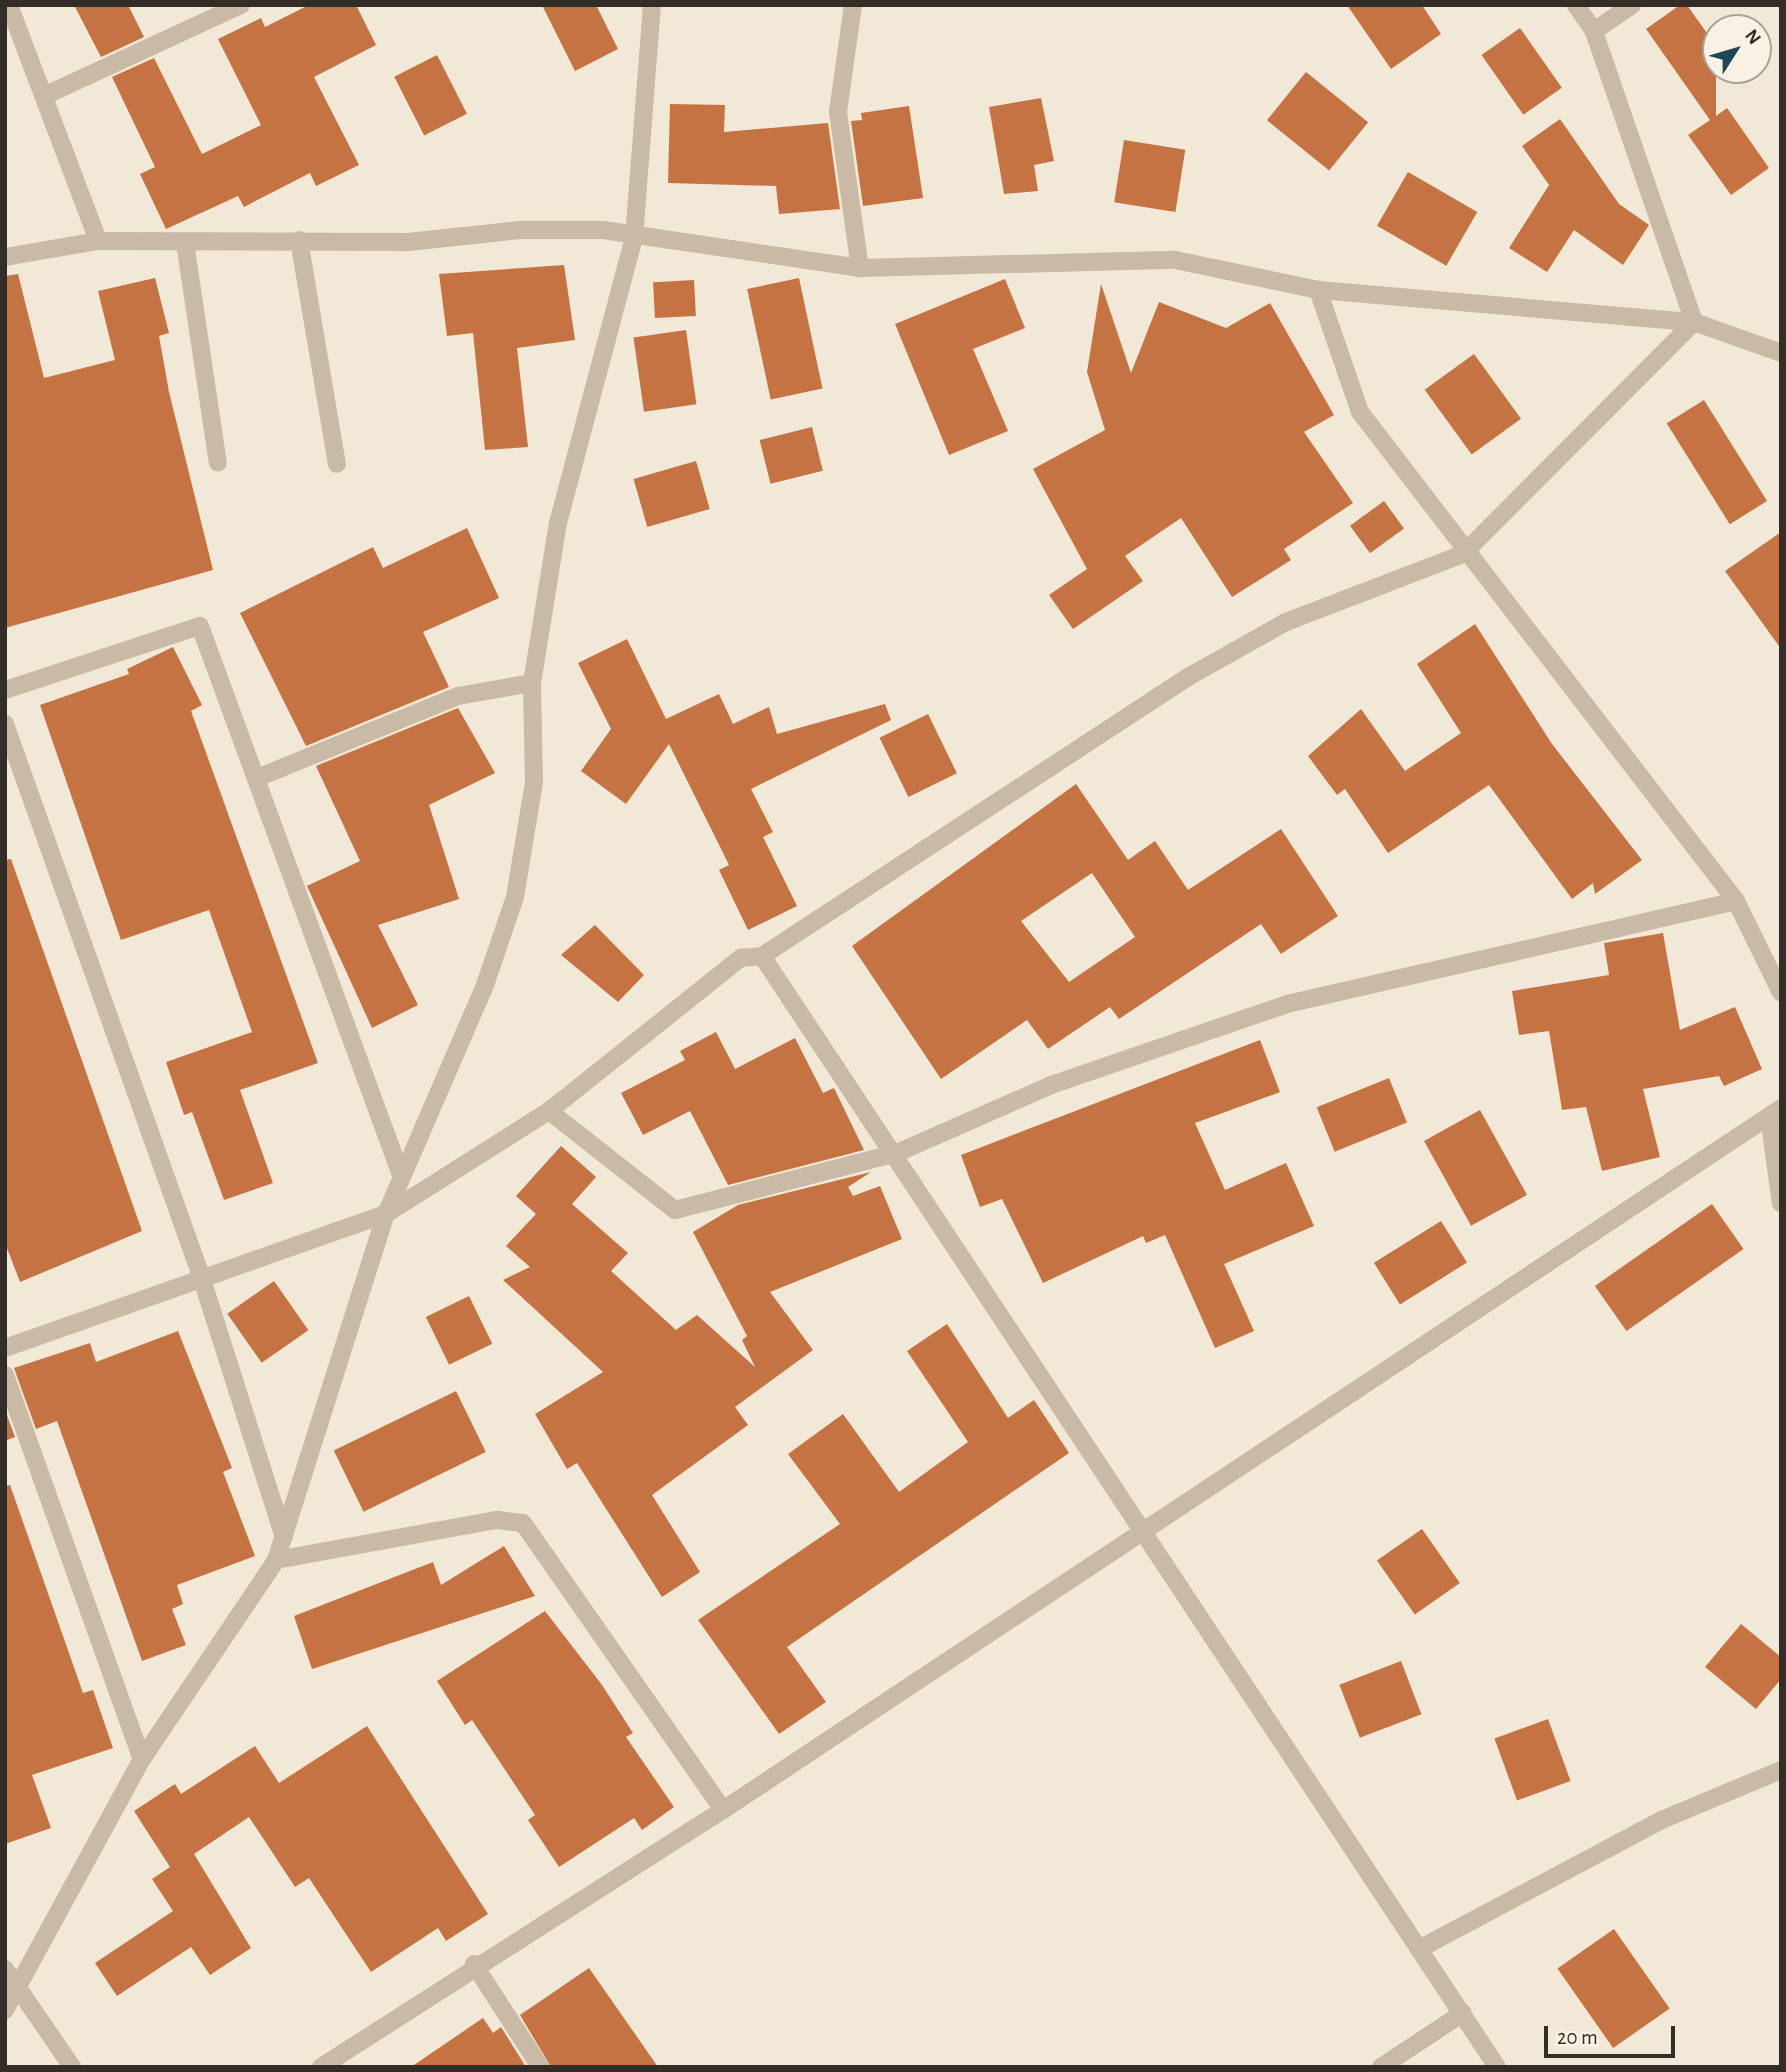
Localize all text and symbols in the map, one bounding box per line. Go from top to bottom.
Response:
north arrow [1702,14,1772,84]
text: N [1741,26,1764,48]
scale bar [1548,2012,1679,2056]
text: 20 m [1557,2027,1598,2048]

